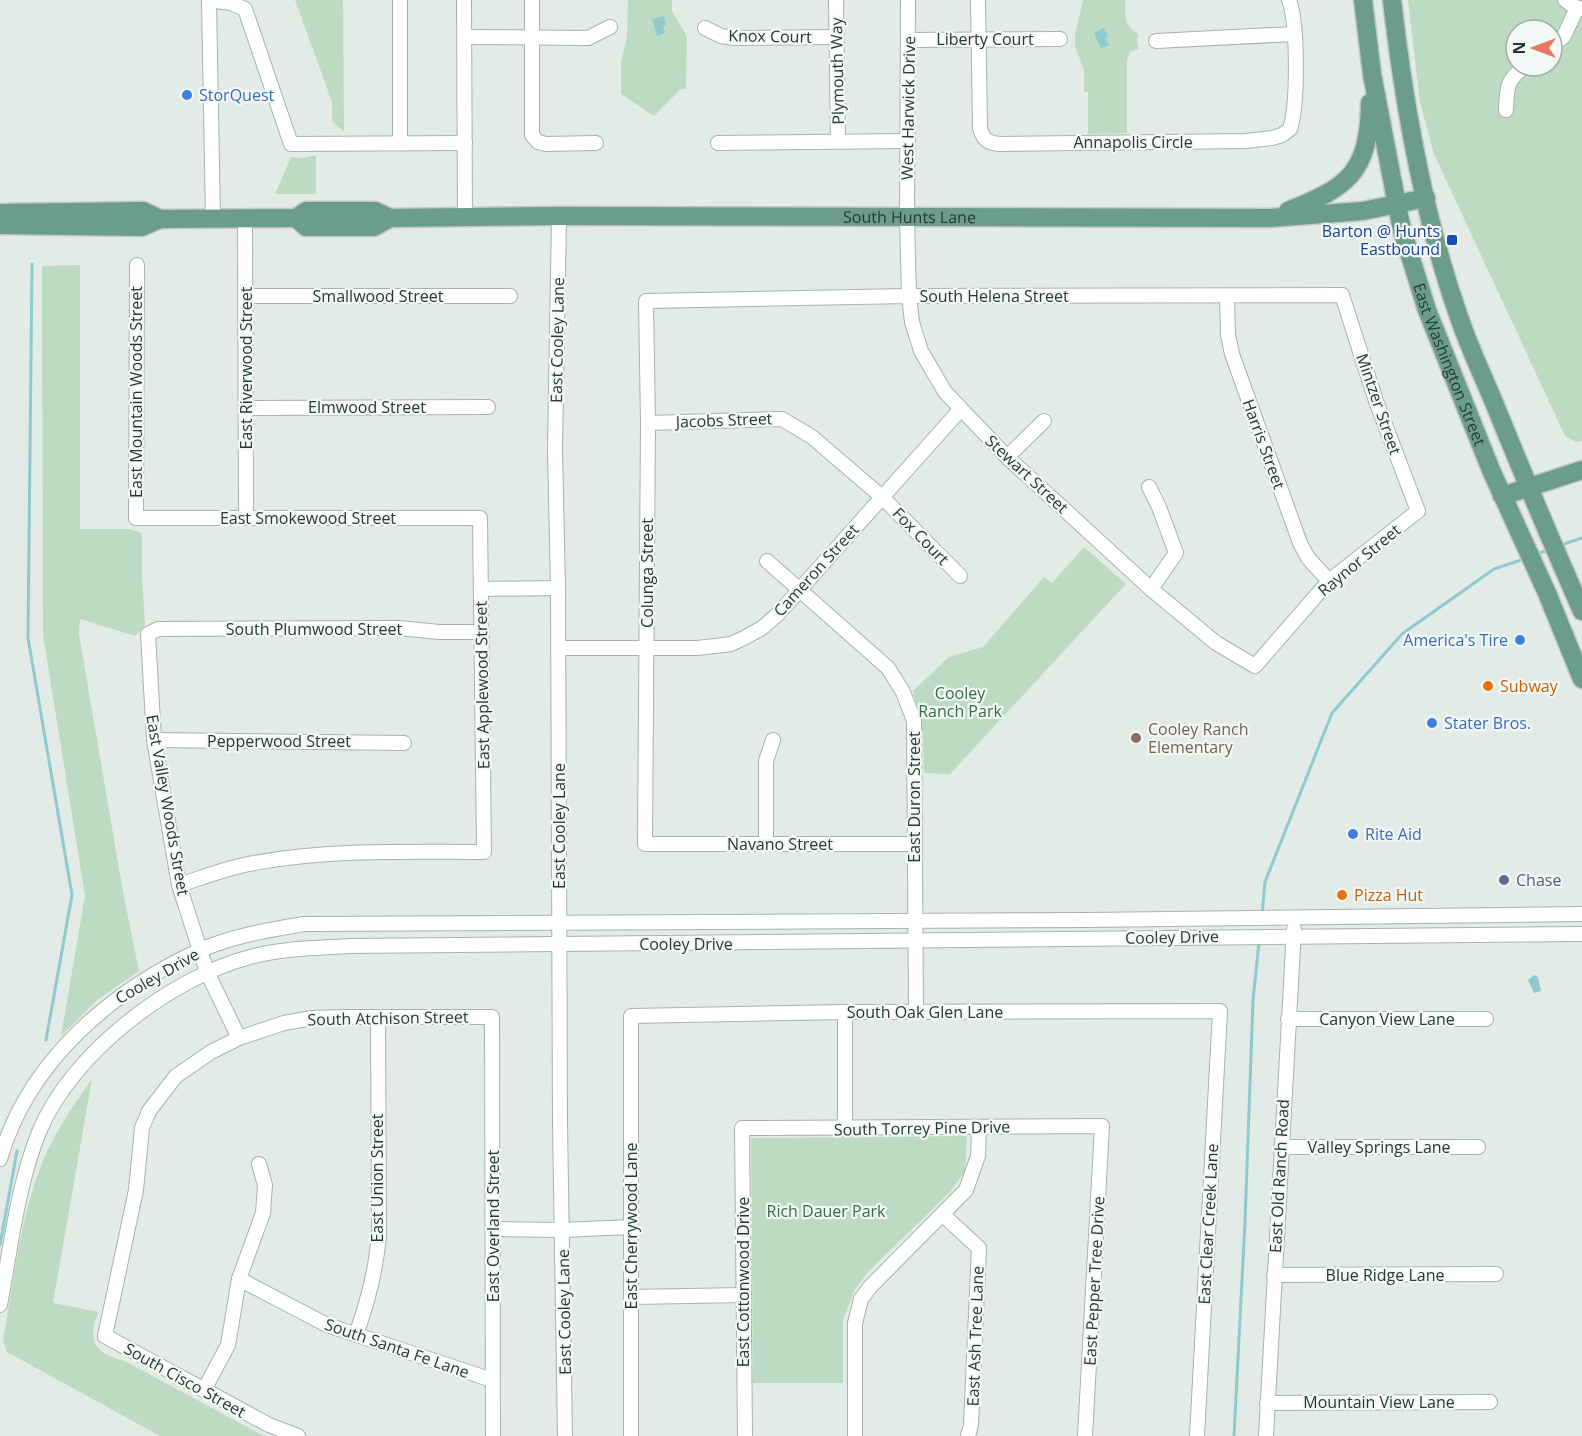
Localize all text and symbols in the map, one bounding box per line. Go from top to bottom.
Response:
street label: Plymouth Way [825,16,849,125]
north arrow [1504,18,1564,78]
street label: Knox Court [728,24,812,48]
street label: Liberty Court [936,28,1034,50]
street label: West Harwick Drive [896,36,920,180]
text: N [1508,41,1530,55]
place label: StorQuest [199,84,275,106]
marker: StorQuest [180,88,194,102]
street label: Annapolis Circle [1073,131,1193,153]
street label: South Hunts Lane [843,206,976,228]
place label: Barton @ Hunts Eastbound [1322,220,1440,260]
marker: Barton @ Hunts Eastbound [1445,233,1459,247]
street label: East Cooley Lane [545,277,569,403]
street label: East Washington Street [1408,280,1491,449]
street label: Smallwood Street [313,285,444,307]
street label: South Helena Street [919,285,1069,307]
street label: East Mountain Woods Street [125,286,147,498]
street label: East Riverwood Street [235,286,257,449]
street label: Mintzer Street [1351,350,1407,458]
street label: Elmwood Street [308,396,426,418]
street label: Harris Street [1238,396,1291,492]
street label: Jacobs Street [673,407,773,433]
street label: Stewart Street [981,430,1073,518]
street label: Fox Court [888,502,954,570]
street label: East Smokewood Street [220,507,396,529]
street label: Colunga Street [636,518,658,628]
street label: Cameron Street [768,519,864,621]
street label: Raynor Street [1313,519,1405,601]
street label: East Applewood Street [470,600,494,769]
street label: South Plumwood Street [226,618,403,640]
place label: America's Tire [1403,629,1508,651]
marker: America's Tire [1513,633,1527,647]
place label: Subway [1500,675,1559,697]
marker: Subway [1481,679,1495,693]
park label: Cooley Ranch Park [918,682,1002,722]
place label: Stater Bros. [1444,712,1531,734]
street label: East Valley Woods Street [141,713,195,897]
marker: Stater Bros. [1425,716,1439,730]
place label: Cooley Ranch Elementary [1148,718,1249,758]
street label: Pepperwood Street [207,730,351,752]
street label: East Duron Street [903,731,925,863]
marker: Cooley Ranch Elementary [1129,731,1143,745]
street label: East Cooley Lane [548,763,570,889]
place label: Rite Aid [1365,823,1422,845]
marker: Rite Aid [1346,827,1360,841]
street label: Navano Street [727,833,833,855]
place label: Chase [1516,869,1561,891]
marker: Chase [1497,873,1511,887]
place label: Pizza Hut [1354,884,1423,906]
marker: Pizza Hut [1335,888,1349,902]
street label: Cooley Drive [1125,925,1219,949]
street label: Cooley Drive [639,933,733,955]
street label: Cooley Drive [111,943,203,1009]
street label: South Oak Glen Lane [847,1001,1003,1023]
street label: South Atchison Street [307,1006,469,1030]
street label: Canyon View Lane [1319,1008,1455,1030]
street label: East Old Ranch Road [1264,1098,1294,1254]
street label: East Union Street [366,1113,388,1243]
street label: South Torrey Pine Drive [834,1115,1010,1141]
street label: Valley Springs Lane [1307,1136,1451,1158]
street label: East Cherrywood Lane [620,1143,642,1309]
street label: East Clear Creek Lane [1193,1143,1223,1305]
street label: East Overland Street [482,1149,504,1302]
street label: East Pepper Tree Drive [1079,1196,1109,1366]
street label: East Cottonwood Drive [732,1197,754,1367]
park label: Rich Dauer Park [767,1200,886,1222]
street label: East Cooley Lane [552,1249,576,1375]
street label: Blue Ridge Lane [1326,1264,1444,1286]
street label: East Ash Tree Lane [962,1265,988,1407]
street label: South Santa Fe Lane [322,1313,472,1383]
street label: South Cisco Street [120,1337,250,1423]
street label: Mountain View Lane [1303,1391,1455,1413]

